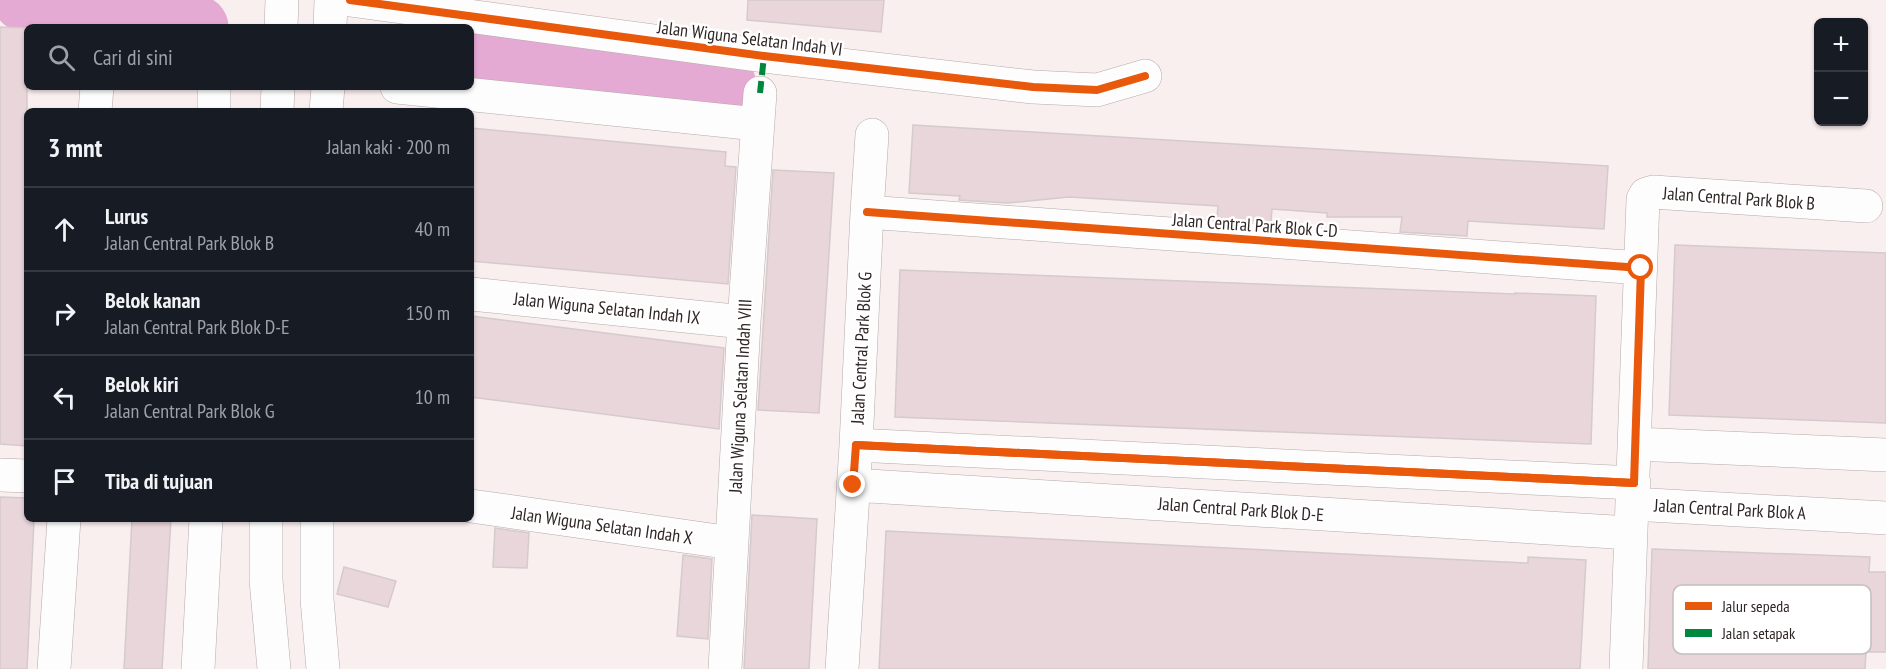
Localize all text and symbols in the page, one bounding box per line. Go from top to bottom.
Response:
street label: Jalan Wiguna Selatan Indah VI [655,15,844,61]
map controls [1814,18,1868,126]
button: + [1814,18,1868,72]
search box [24,24,474,90]
icon: search [45,41,78,74]
text: Cari di sini [93,43,173,71]
button: − [1814,72,1868,126]
text: 3 mnt [48,131,102,164]
text: Jalan kaki · 200 m [327,134,450,160]
street label: Jalan Central Park Blok B [1661,181,1816,215]
text: Lurus [105,202,148,230]
street label: Jalan Central Park Blok C-D [1171,208,1338,242]
icon: ahead [48,213,81,246]
text: 40 m [415,216,450,242]
text: Jalan Central Park Blok B [105,230,274,256]
route start [1627,254,1653,280]
street label: Jalan Central Park Blok G [845,271,876,426]
text: Belok kanan [105,286,200,314]
street label: Jalan Wiguna Selatan Indah IX [512,287,701,329]
icon: right [48,297,81,330]
street label: Jalan Wiguna Selatan Indah VIII [723,298,757,495]
text: 150 m [406,300,450,326]
text: Jalan Central Park Blok D-E [105,314,290,340]
text: Belok kiri [105,370,179,398]
icon: left [48,381,81,414]
text: 10 m [415,384,450,410]
text: Jalan Central Park Blok G [105,398,275,424]
icon: arrive [48,465,81,498]
text: Tiba di tujuan [105,467,213,495]
route end [839,471,865,497]
street label: Jalan Central Park Blok D-E [1156,492,1325,526]
street label: Jalan Central Park Blok A [1653,493,1807,524]
street label: Jalan Wiguna Selatan Indah X [509,501,694,549]
legend [1673,585,1871,654]
text: Jalur sepeda [1721,596,1790,616]
text: Jalan setapak [1721,623,1796,643]

